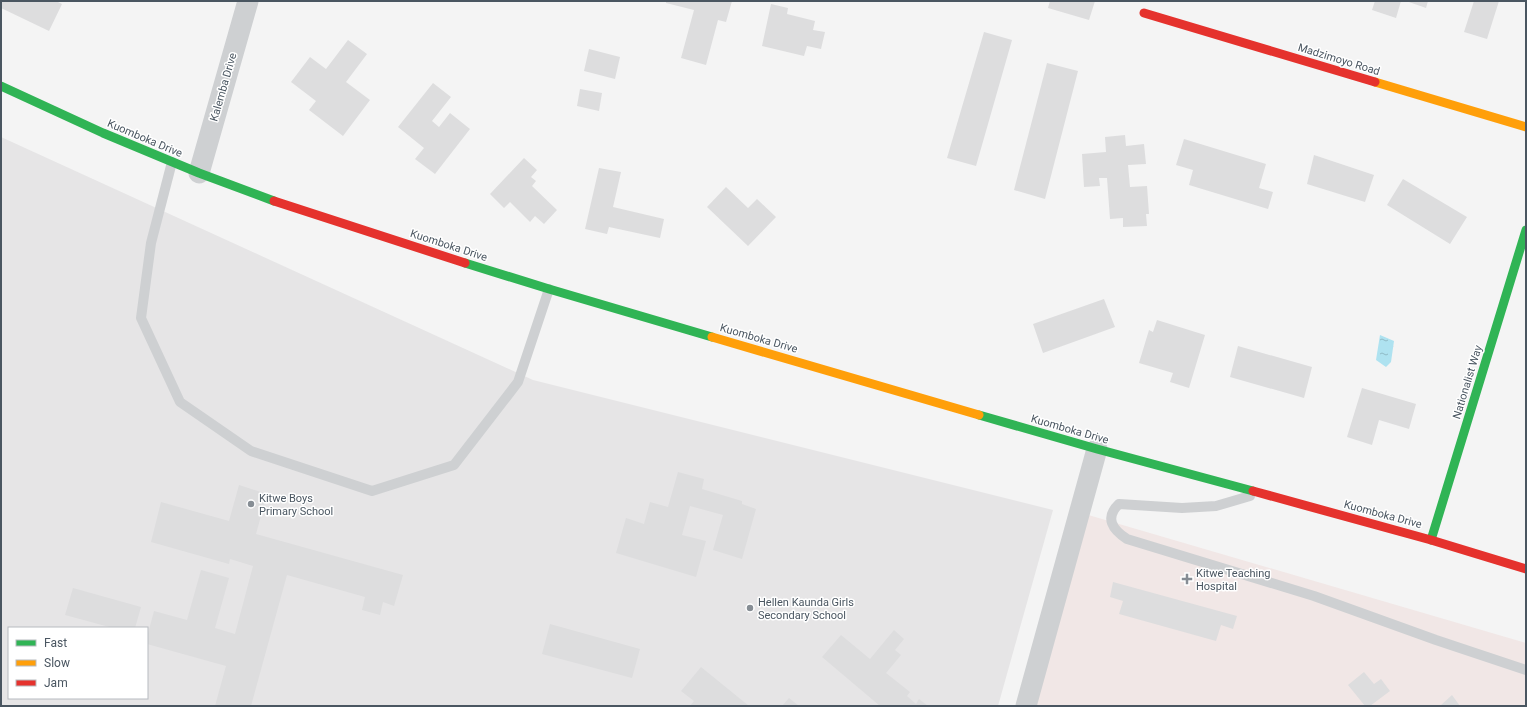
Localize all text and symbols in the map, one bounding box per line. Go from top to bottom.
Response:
street label: Madzimoyo Road [1296,41,1381,78]
street label: Kalemba Drive [207,51,240,123]
street label: Kuomboka Drive [105,117,184,160]
street label: Kuomboka Drive [409,227,489,264]
street label: Kuomboka Drive [719,321,799,356]
street label: Nationalist Way [1450,343,1485,421]
street label: Kuomboka Drive [1030,412,1110,447]
place label: Kitwe Boys Primary School [259,492,333,518]
street label: Kuomboka Drive [1342,498,1423,531]
marker: Kitwe Boys Primary School [246,499,256,509]
place label: Kitwe Teaching Hospital [1196,567,1270,593]
marker: Kitwe Teaching Hospital [1181,573,1193,585]
place label: Hellen Kaunda Girls Secondary School [758,596,854,622]
marker: Hellen Kaunda Girls Secondary School [745,603,755,613]
legend [8,627,148,699]
text: Fast [44,636,67,650]
text: Slow [44,656,70,670]
text: Jam [44,676,68,690]

